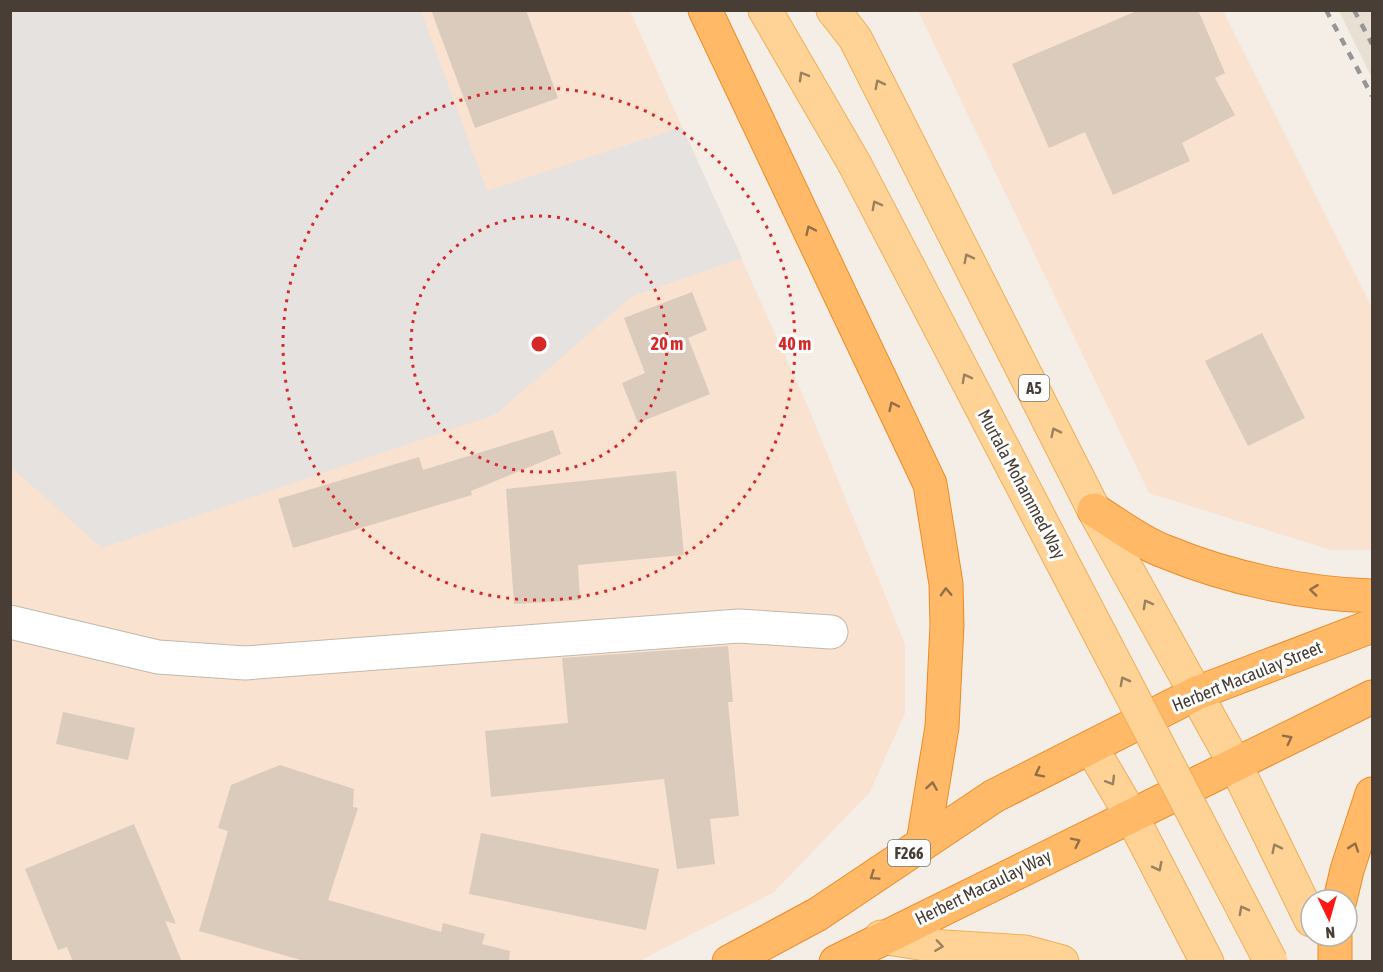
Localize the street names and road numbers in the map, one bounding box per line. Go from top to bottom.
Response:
road number: A5 [1019,375,1049,401]
street label: Murtala Mohammed Way [974,406,1070,562]
street label: Herbert Macaulay Street [1169,636,1325,716]
road number: F266 [888,840,930,866]
street label: Herbert Macaulay Way [911,845,1055,929]

